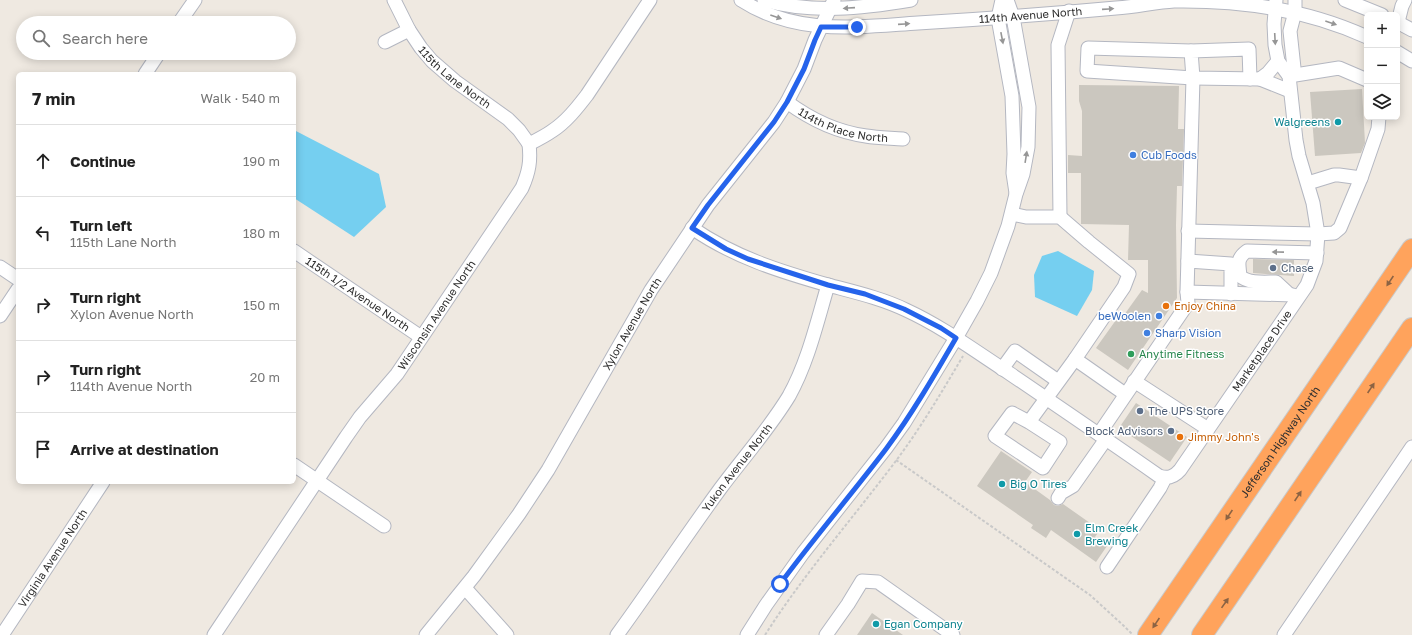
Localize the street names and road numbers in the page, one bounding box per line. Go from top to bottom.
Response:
street label: 114th Avenue North [978,4,1083,25]
street label: 115th Lane North [416,43,494,111]
street label: 114th Place North [796,105,889,144]
street label: 115th 1/2 Avenue North [303,254,413,334]
street label: Wisconsin Avenue North [395,258,478,372]
street label: Xylon Avenue North [600,275,664,372]
street label: Marketplace Drive [1229,307,1294,394]
street label: Jefferson Highway North [1237,383,1322,500]
street label: Yukon Avenue North [699,421,774,514]
street label: Virginia Avenue North [15,506,89,610]

